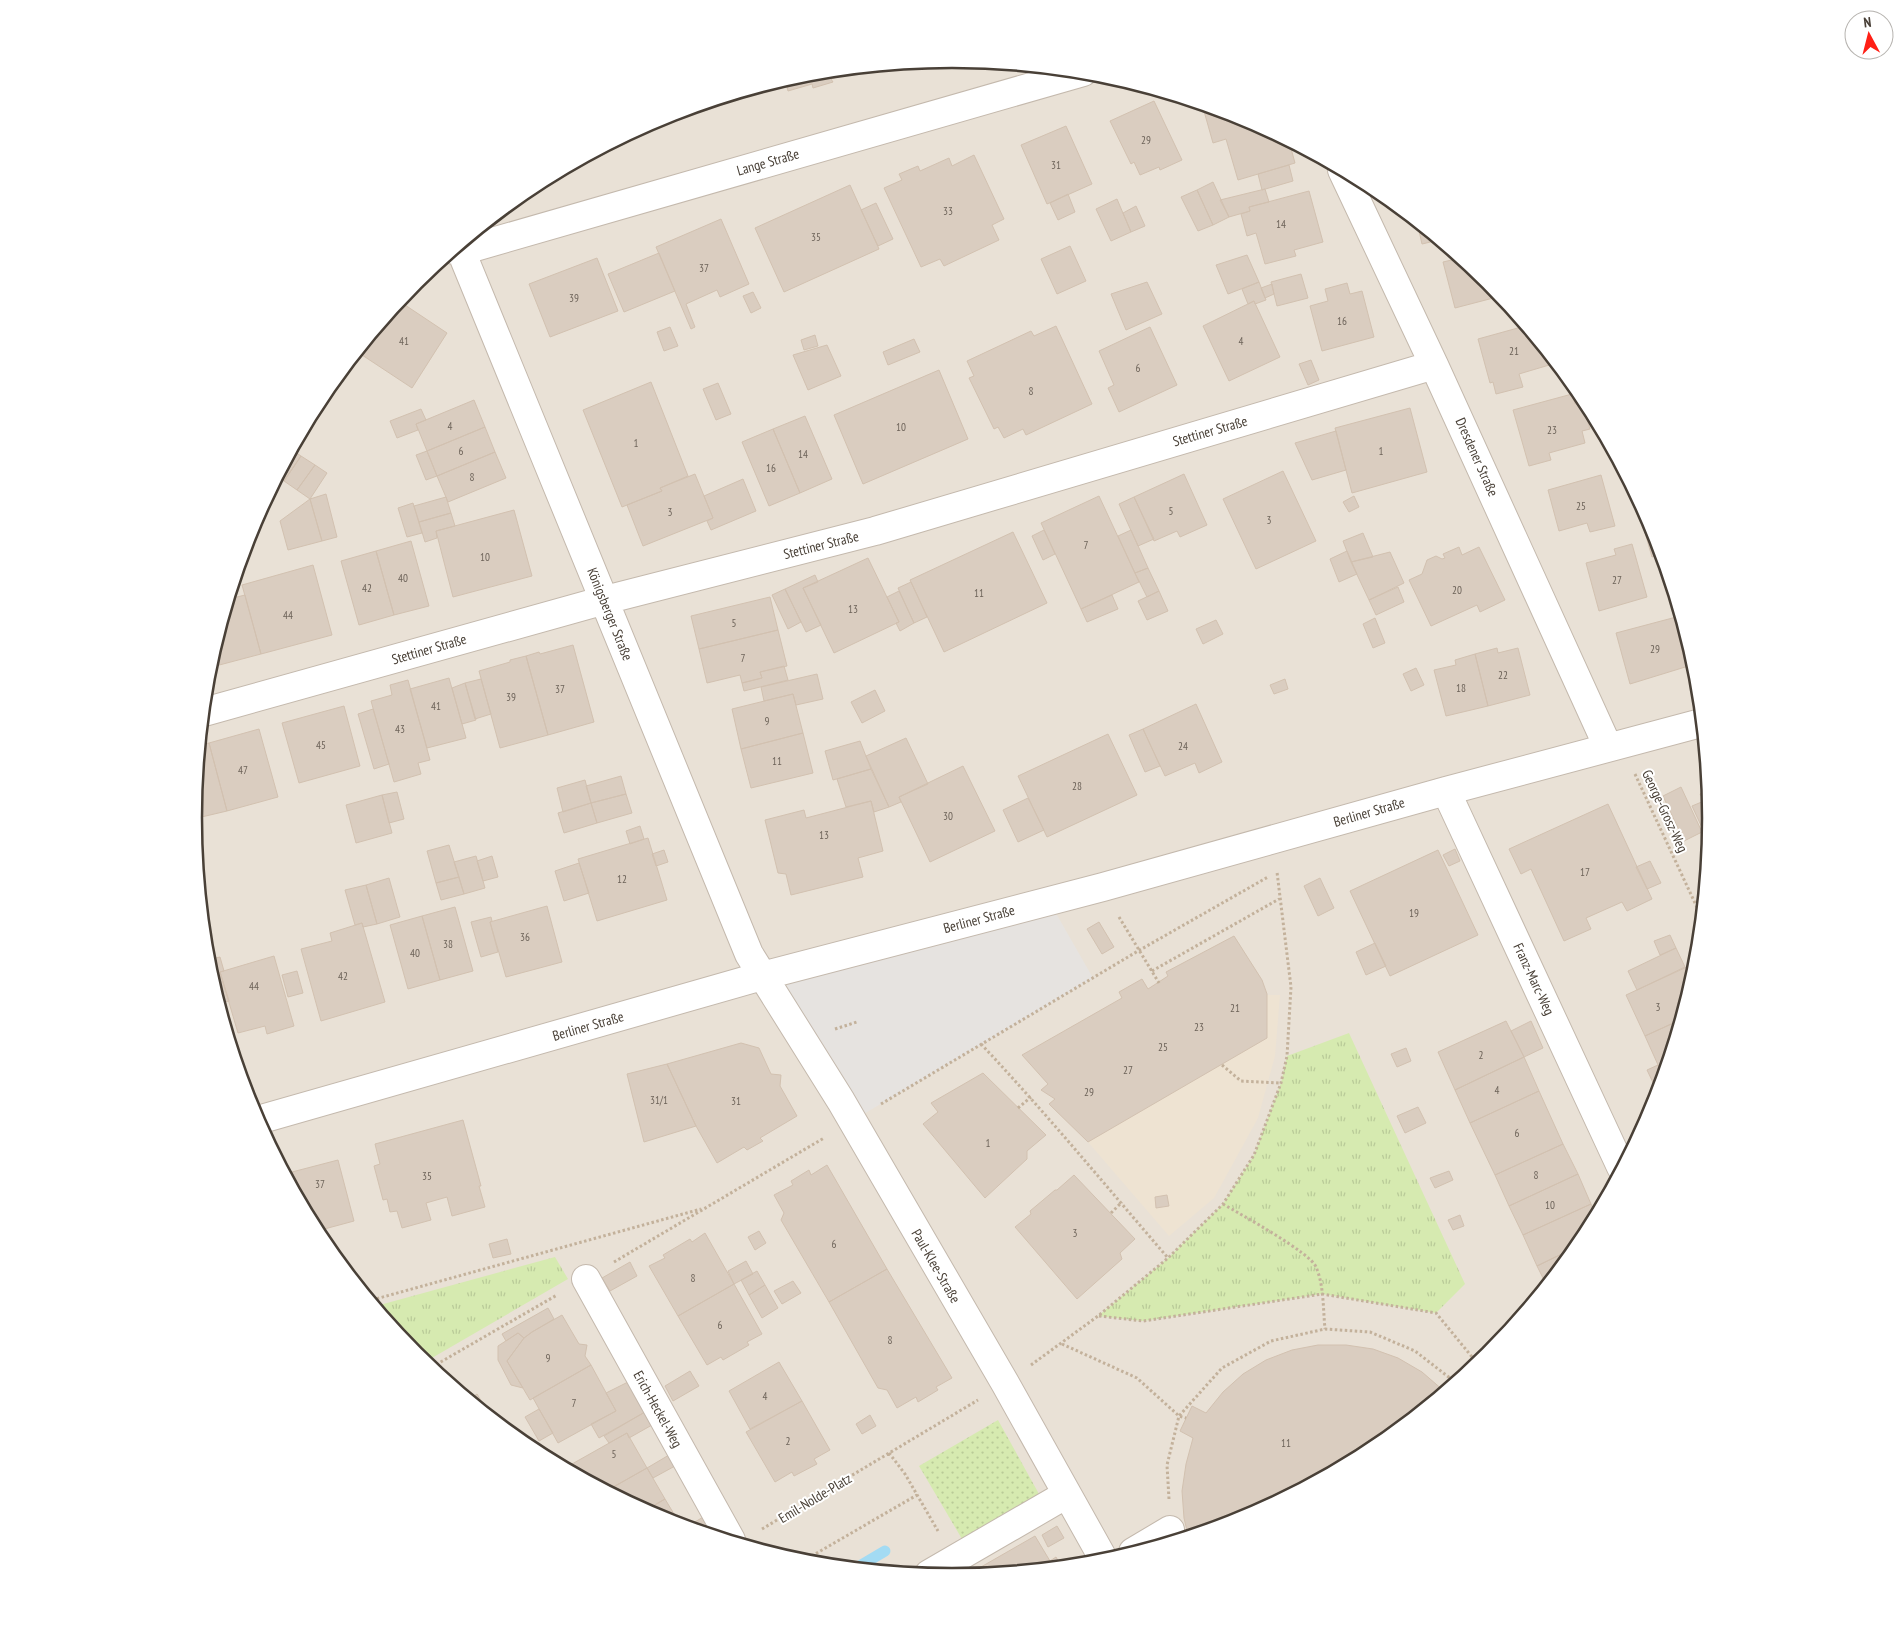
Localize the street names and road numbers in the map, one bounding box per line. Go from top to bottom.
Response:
street label: Lange Straße [735,144,801,179]
street label: Stettiner Straße [1171,412,1250,450]
street label: Dresdener Straße [1452,415,1502,499]
street label: Stettiner Straße [782,527,861,563]
street label: Königsberger Straße [583,565,637,663]
street label: Stettiner Straße [390,630,469,668]
street label: George-Grosz-Weg [1638,767,1692,855]
street label: Berliner Straße [1331,793,1407,831]
street label: Berliner Straße [941,901,1017,937]
street label: Franz-Marc-Weg [1509,940,1559,1018]
street label: Berliner Straße [550,1007,626,1045]
street label: Paul-Klee-Straße [908,1226,965,1306]
street label: Erich-Heckel-Weg [629,1367,687,1451]
street label: Emil-Nolde-Platz [775,1469,855,1527]

